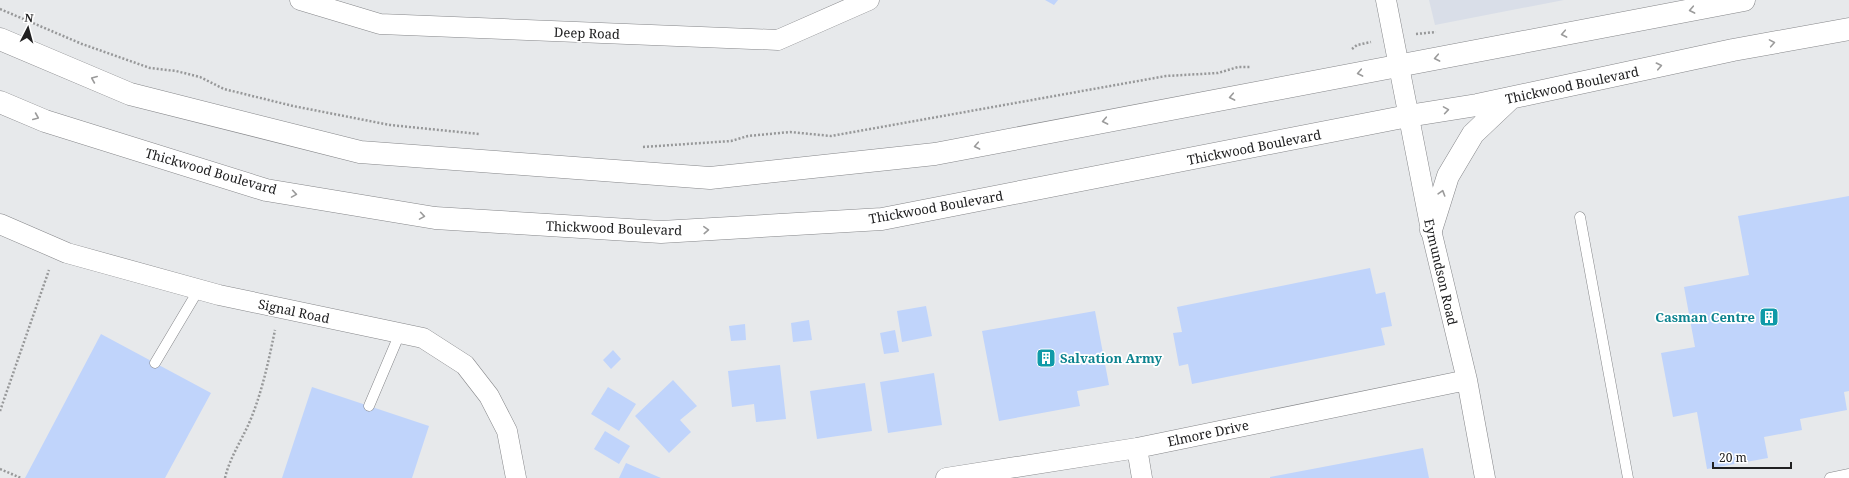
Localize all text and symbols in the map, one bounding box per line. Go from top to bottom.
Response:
one-way arrow [1689,5,1695,14]
north arrow [8,8,48,48]
text: N [24,10,35,26]
street label: Deep Road [554,23,620,43]
one-way arrow [1561,29,1567,38]
one-way arrow [1768,39,1775,48]
one-way arrow [1434,54,1440,62]
street label: Thickwood Boulevard [1504,62,1640,108]
one-way arrow [1656,63,1662,71]
one-way arrow [1357,68,1363,76]
one-way arrow [91,75,98,83]
one-way arrow [1229,92,1235,101]
one-way arrow [1443,106,1449,115]
one-way arrow [32,112,39,120]
one-way arrow [1101,117,1108,125]
street label: Thickwood Boulevard [1185,125,1323,169]
one-way arrow [974,141,980,149]
street label: Thickwood Boulevard [143,144,279,198]
street label: Thickwood Boulevard [867,186,1005,228]
one-way arrow [1437,189,1446,196]
one-way arrow [291,190,297,198]
one-way arrow [419,211,426,220]
street label: Thickwood Boulevard [546,217,682,239]
street label: Eymundson Road [1420,217,1462,327]
one-way arrow [703,225,709,234]
street label: Signal Road [257,295,331,327]
building icon: Casman Centre [1758,306,1780,328]
place label: Casman Centre [1655,308,1755,326]
building icon: Salvation Army [1035,347,1057,369]
place label: Salvation Army [1060,349,1163,367]
street label: Elmore Drive [1166,416,1250,450]
scale bar [1713,444,1791,470]
text: 20 m [1719,449,1747,466]

